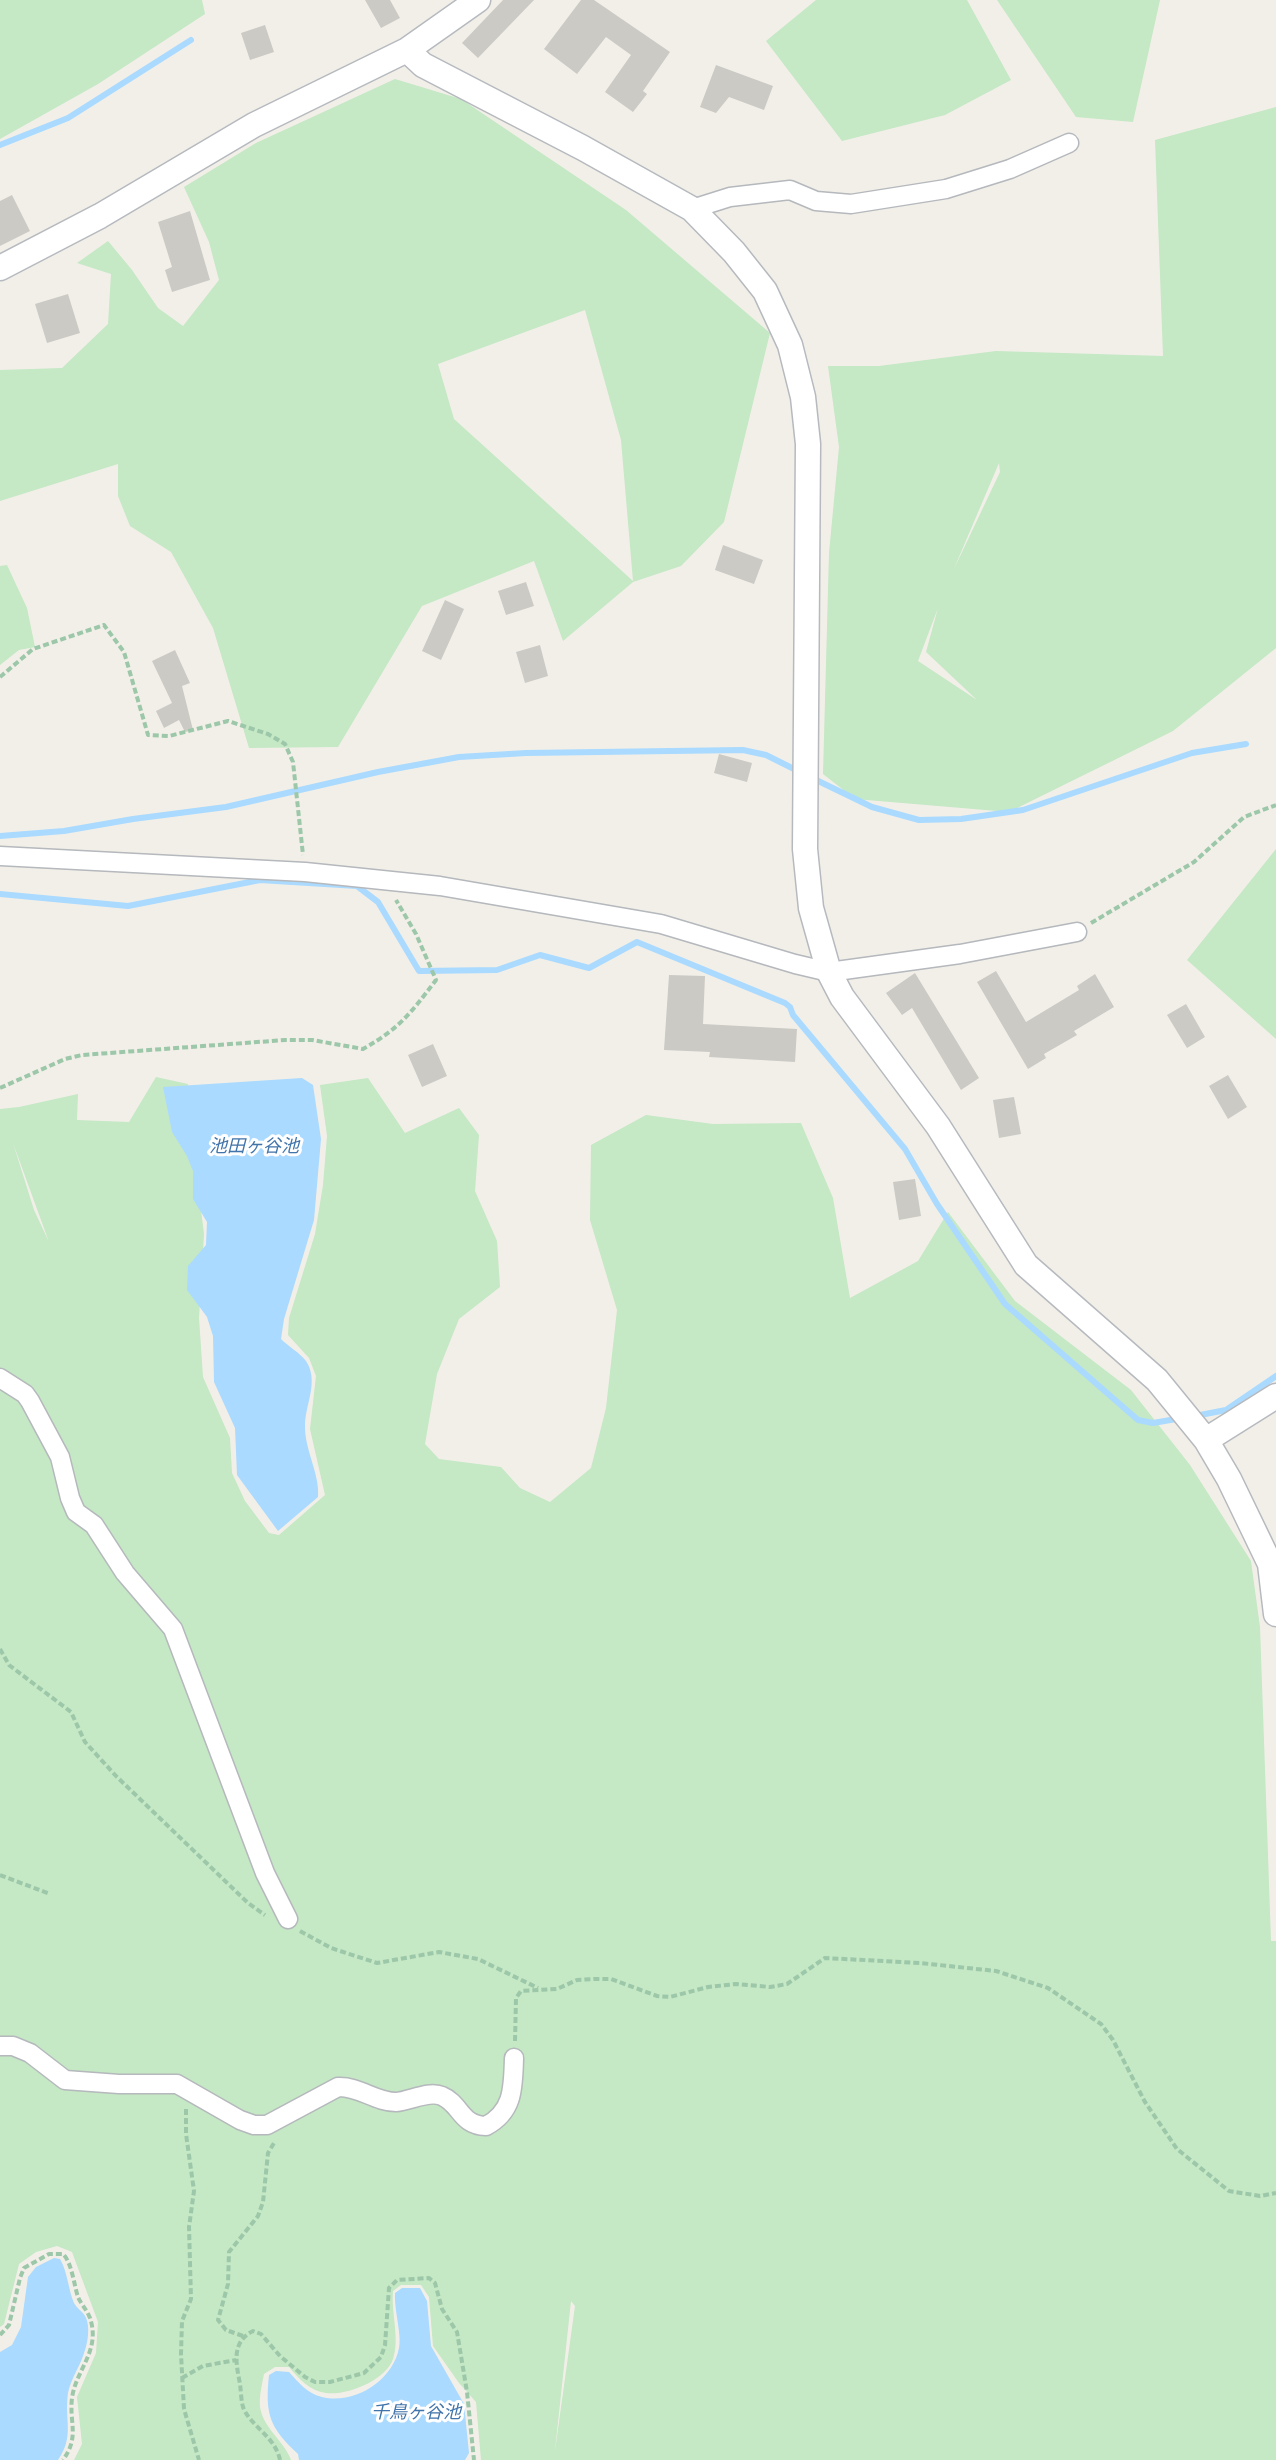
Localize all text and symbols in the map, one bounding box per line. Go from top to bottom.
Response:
water label: 池田ヶ谷池 [209,1136,299,1158]
water label: 千鳥ヶ谷池 [371,2402,461,2424]

